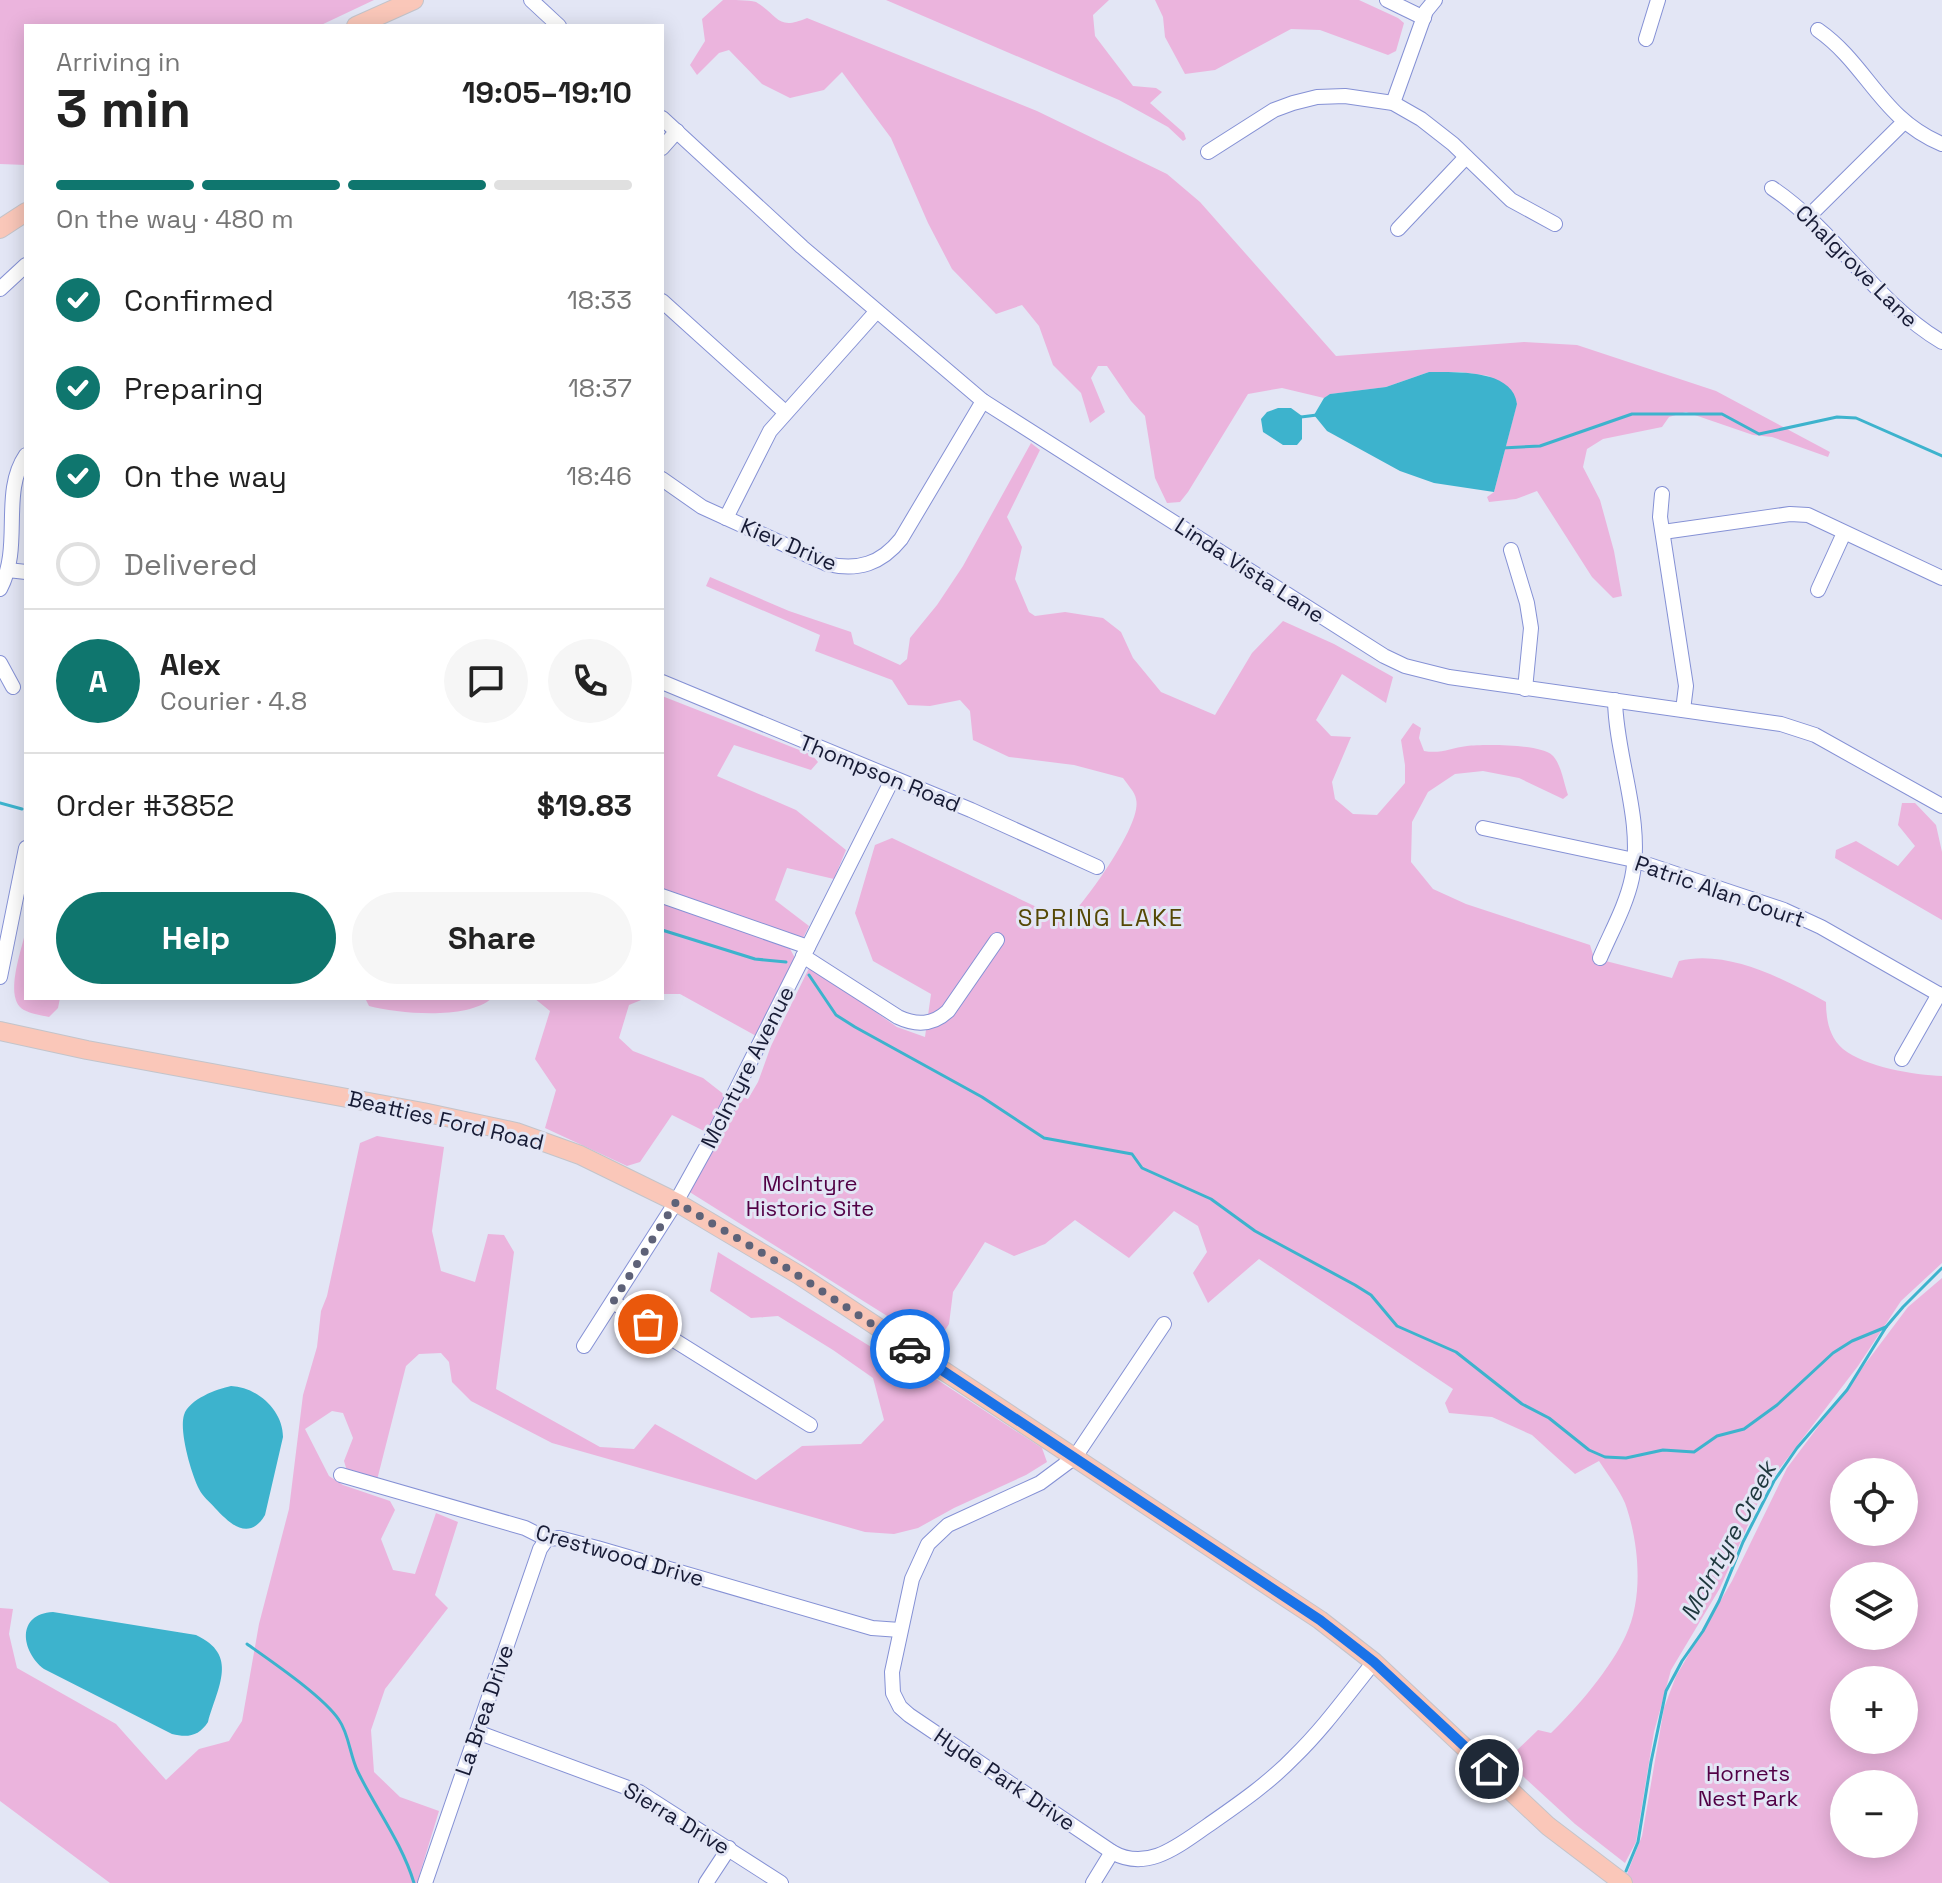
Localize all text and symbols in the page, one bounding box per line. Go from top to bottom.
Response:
text: Arriving in [56,45,180,79]
text: 19:05–19:10 [462,73,632,112]
text: 3 min [56,76,191,142]
street label: Chalgrove Lane [1790,199,1924,333]
text: On the way · 480 m [56,202,294,236]
icon: check [56,278,100,322]
text: Confirmed [124,281,274,320]
text: 18:33 [567,283,632,317]
icon: check [56,366,100,410]
text: Preparing [124,369,263,408]
text: 18:37 [568,371,632,405]
icon: check [56,454,100,498]
text: On the way [124,457,287,496]
text: 18:46 [566,459,632,493]
street label: Kiev Drive [737,511,841,577]
street label: Linda Vista Lane [1170,511,1330,629]
text: Delivered [124,545,258,584]
button: chat [444,639,528,723]
button: phone [548,639,632,723]
text: Alex [160,645,221,684]
text: A [88,662,108,701]
text: Courier · 4.8 [160,684,307,718]
street label: Thompson Road [795,728,965,818]
text: Order #3852 [56,786,234,825]
text: $19.83 [537,786,632,825]
street label: Patric Alan Court [1631,849,1809,933]
button: Help [56,892,336,984]
button: Share [352,892,632,984]
district label: SPRING LAKE [1018,902,1184,933]
street label: McIntyre Avenue [694,981,800,1153]
street label: Beatties Ford Road [345,1084,547,1156]
park label: McIntyre Historic Site [746,1169,874,1222]
pin [614,1290,682,1358]
icon: bag [626,1302,670,1346]
courier [870,1309,950,1389]
icon: car [888,1327,932,1371]
water label: McIntyre Creek [1673,1454,1784,1626]
map controls [1830,1458,1918,1858]
button: locate [1830,1458,1918,1546]
street label: Crestwood Drive [533,1518,707,1592]
button: layers [1830,1562,1918,1650]
street label: La Brea Drive [448,1641,520,1779]
button: + [1830,1666,1918,1754]
street label: Hyde Park Drive [929,1721,1081,1837]
pin [1455,1735,1523,1803]
icon: home [1467,1747,1511,1791]
park label: Hornets Nest Park [1698,1759,1798,1812]
button: − [1830,1770,1918,1858]
street label: Sierra Drive [619,1775,735,1861]

